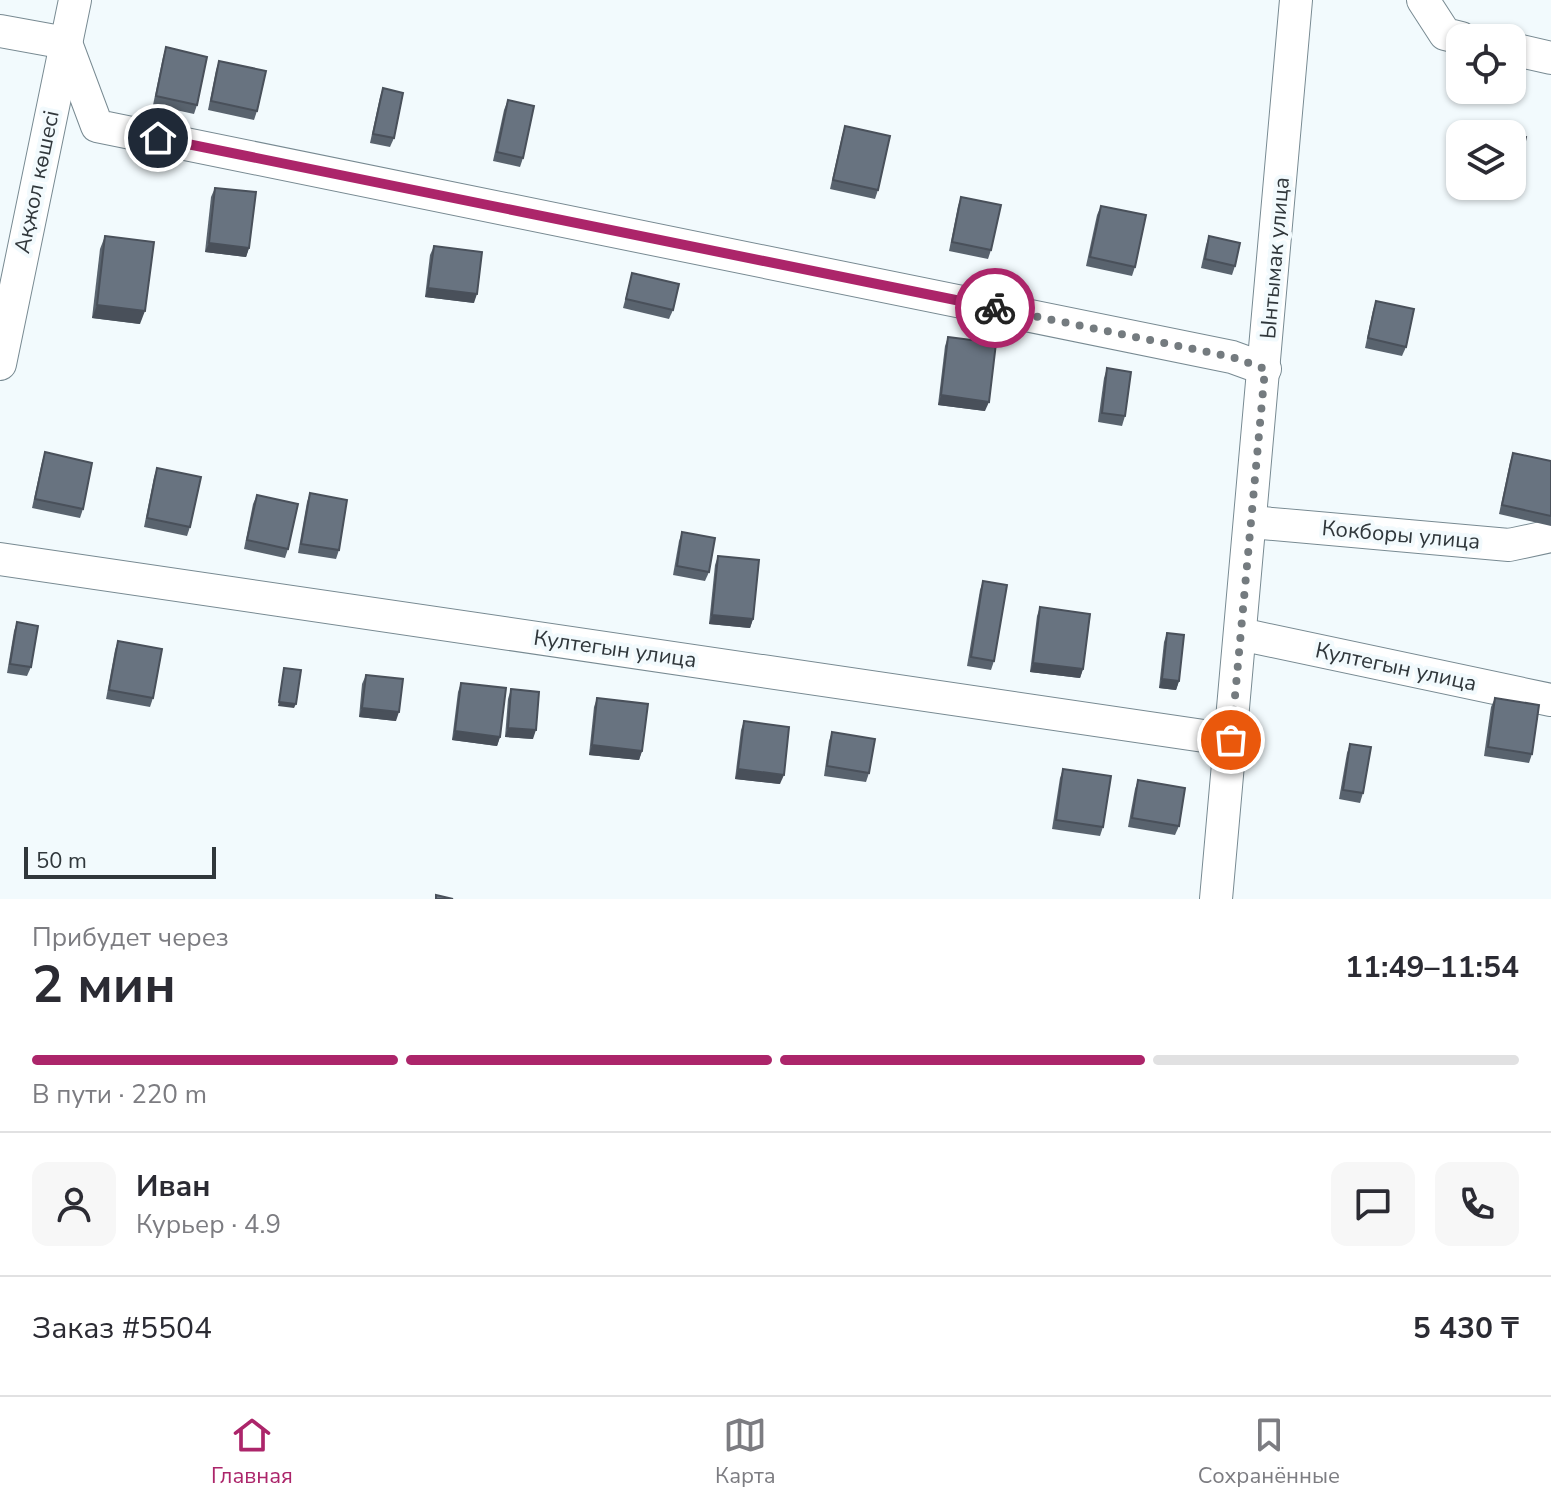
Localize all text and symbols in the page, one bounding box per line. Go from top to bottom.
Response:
map controls [1446,24,1526,200]
button: locate [1446,24,1526,104]
pin [124,104,192,172]
street label: Ақжол көшесі [7,108,67,256]
icon: home [136,116,180,160]
button: layers [1446,120,1526,200]
street label: Ынтымак улица [1253,176,1297,340]
courier [955,268,1035,348]
icon: bike [973,286,1017,330]
street label: Кокборы улица [1320,513,1482,557]
street label: Култегын улица [532,623,698,675]
street label: Култегын улица [1313,635,1479,699]
pin [1197,706,1265,774]
icon: bag [1209,718,1253,762]
scale bar [24,843,216,879]
text: 50 m [36,846,87,876]
text: Прибудет через [32,920,229,955]
text: 11:49–11:54 [1345,947,1519,988]
text: 2 мин [32,949,176,1020]
text: В пути · 220 m [32,1077,207,1112]
button: person [32,1162,116,1246]
button: chat [1331,1162,1415,1246]
button: phone [1435,1162,1519,1246]
text: Иван [136,1166,211,1207]
text: Курьер · 4.9 [136,1207,281,1242]
text: Заказ #5504 [32,1308,212,1349]
text: 5 430 ₸ [1413,1308,1519,1349]
tab: Главная [211,1413,293,1491]
tab: Карта [715,1413,776,1491]
tab: Сохранённые [1198,1413,1340,1491]

